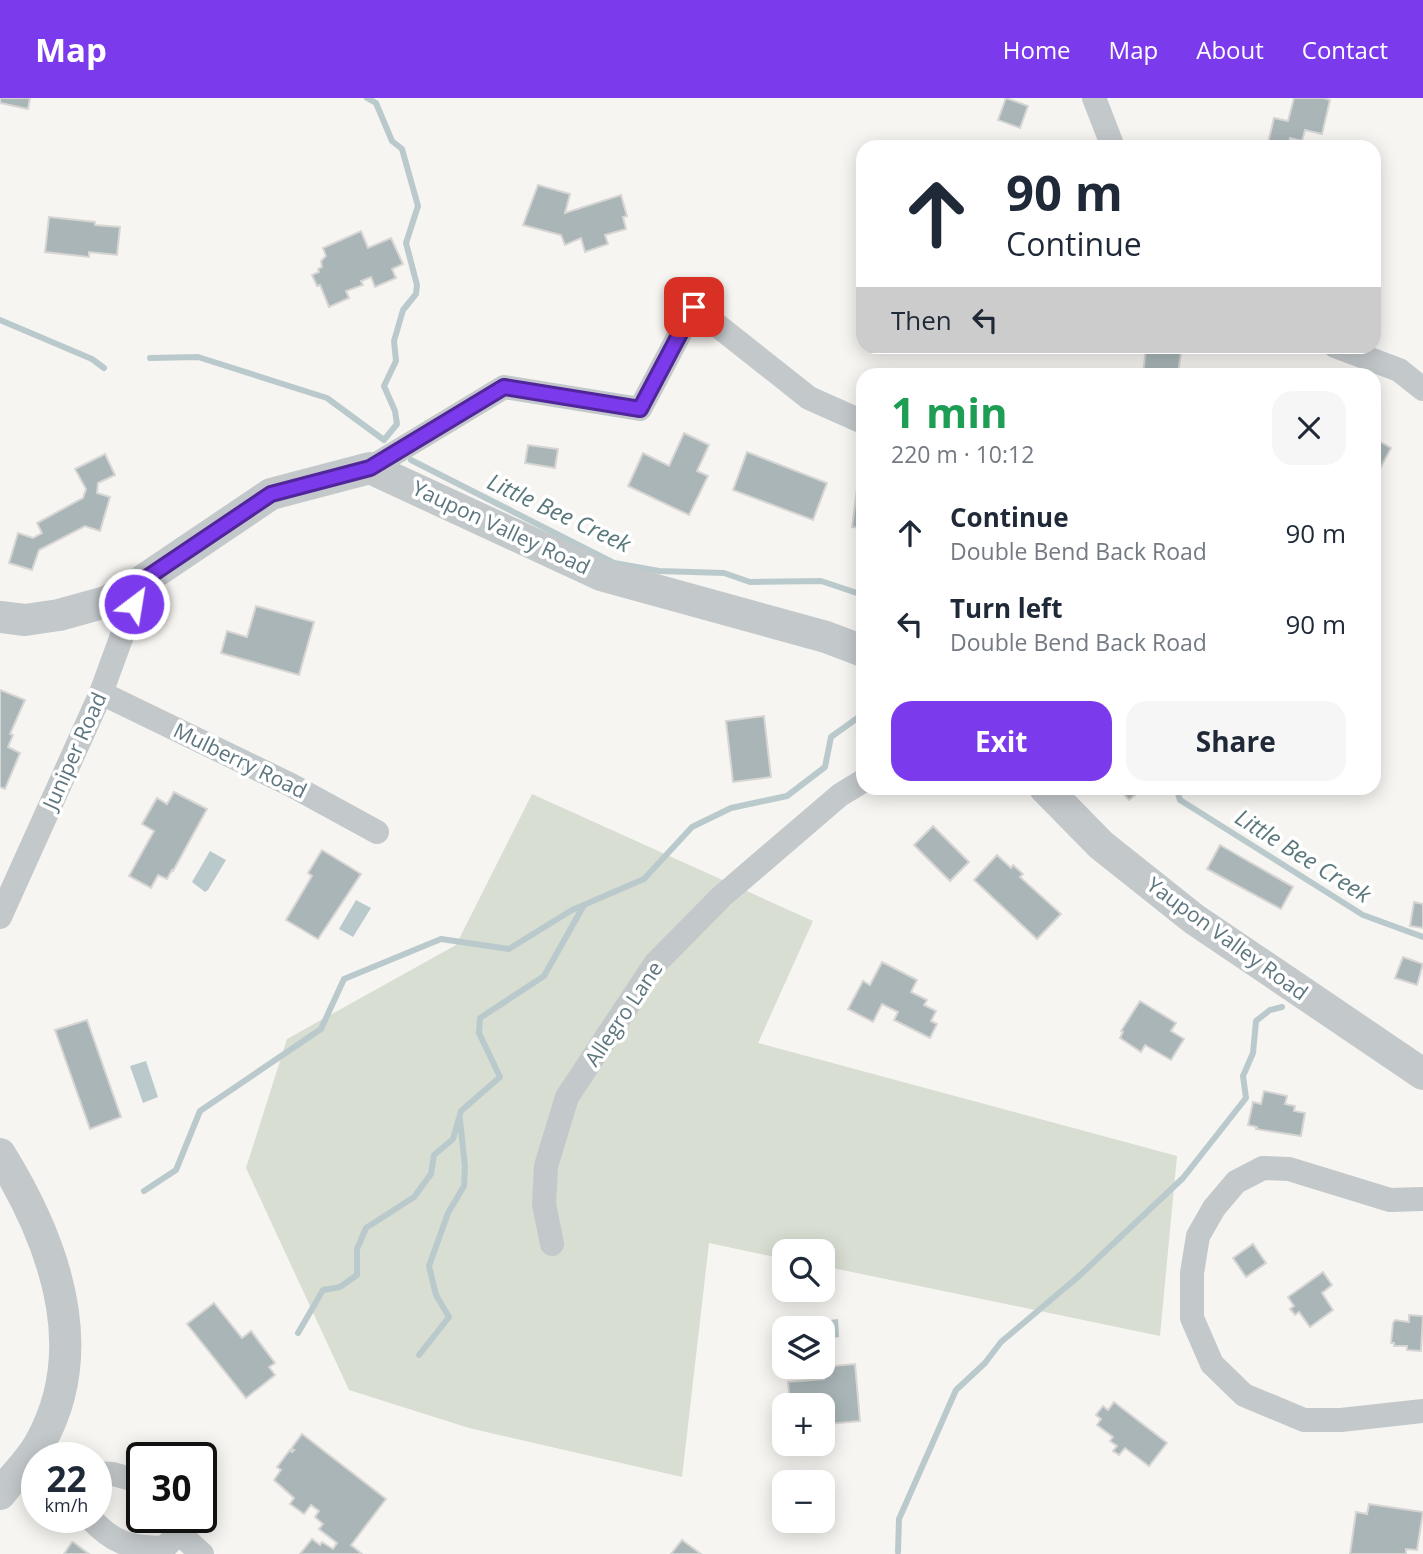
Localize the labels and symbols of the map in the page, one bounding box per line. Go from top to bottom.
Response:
pin [664,277,724,337]
water label: Little Bee Creek [483,465,637,560]
street label: Yaupon Valley Road [408,474,595,581]
position arrow [97,567,171,641]
street label: Juniper Road [35,688,112,815]
street label: Mulberry Road [169,716,312,804]
water label: Little Bee Creek [1229,801,1378,910]
street label: Yaupon Valley Road [1141,870,1314,1006]
street label: Allegro Lane [578,955,669,1071]
speed limit sign: 30 [126,1442,217,1533]

